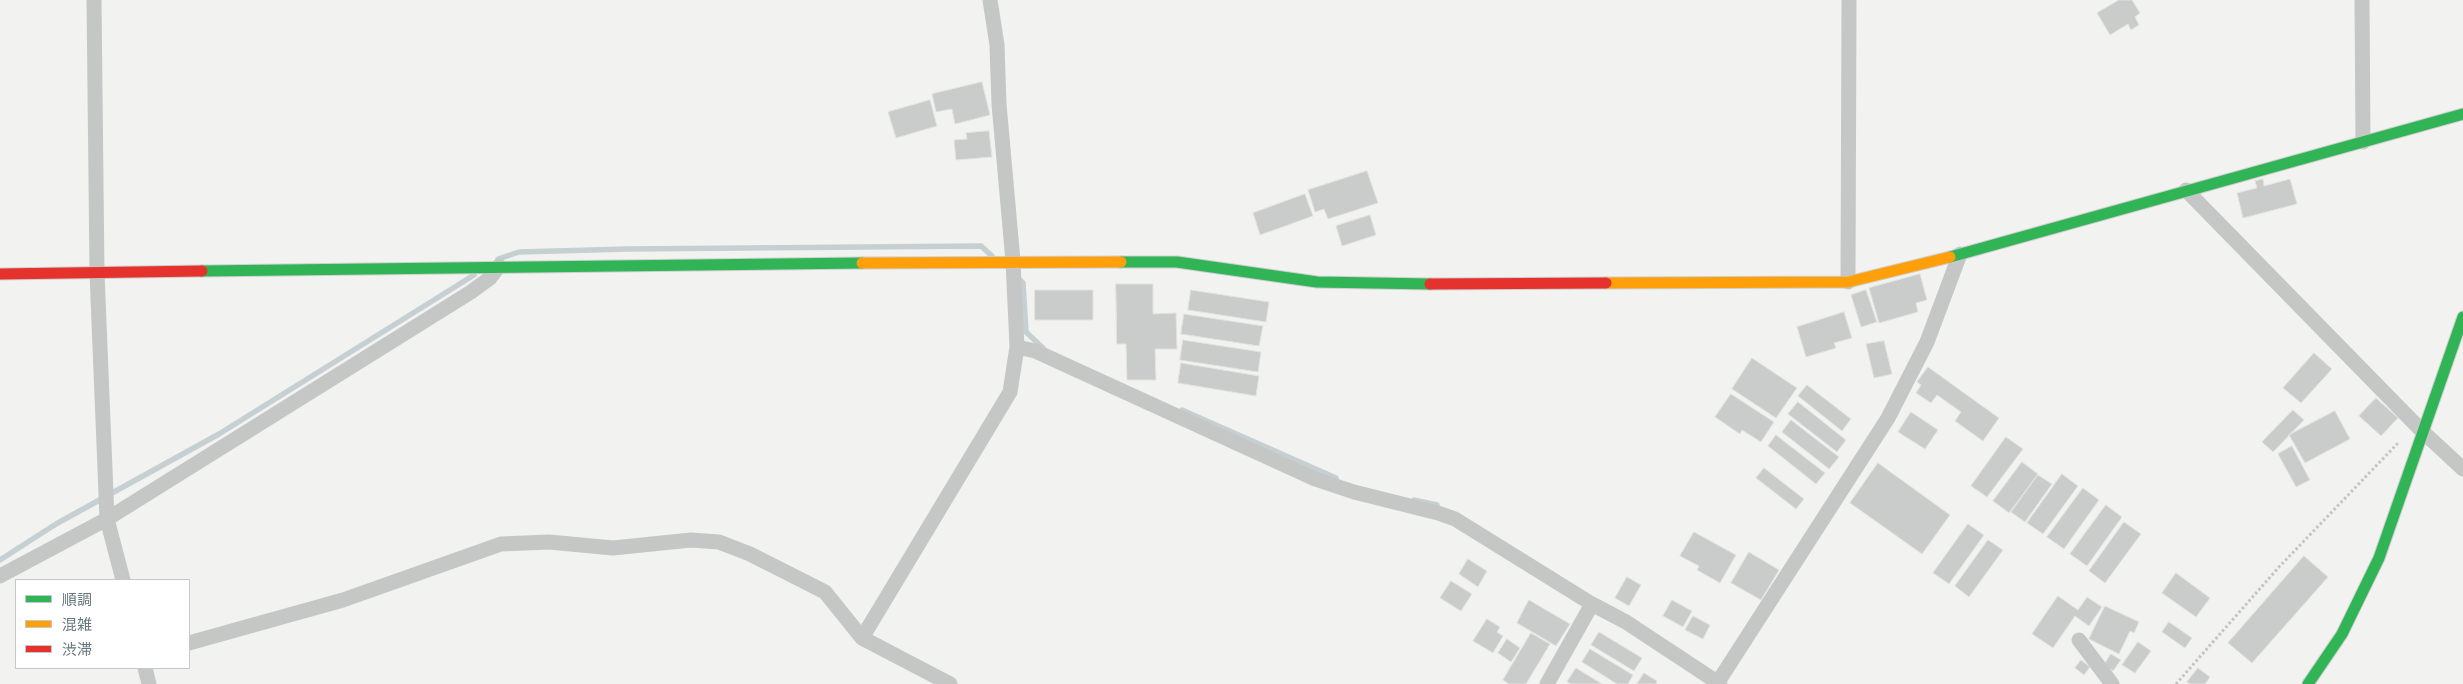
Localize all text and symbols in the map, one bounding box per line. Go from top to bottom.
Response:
legend [15,579,190,669]
text: 順調 [62,593,92,608]
text: 混雑 [62,618,92,633]
text: 渋滞 [62,643,92,658]

